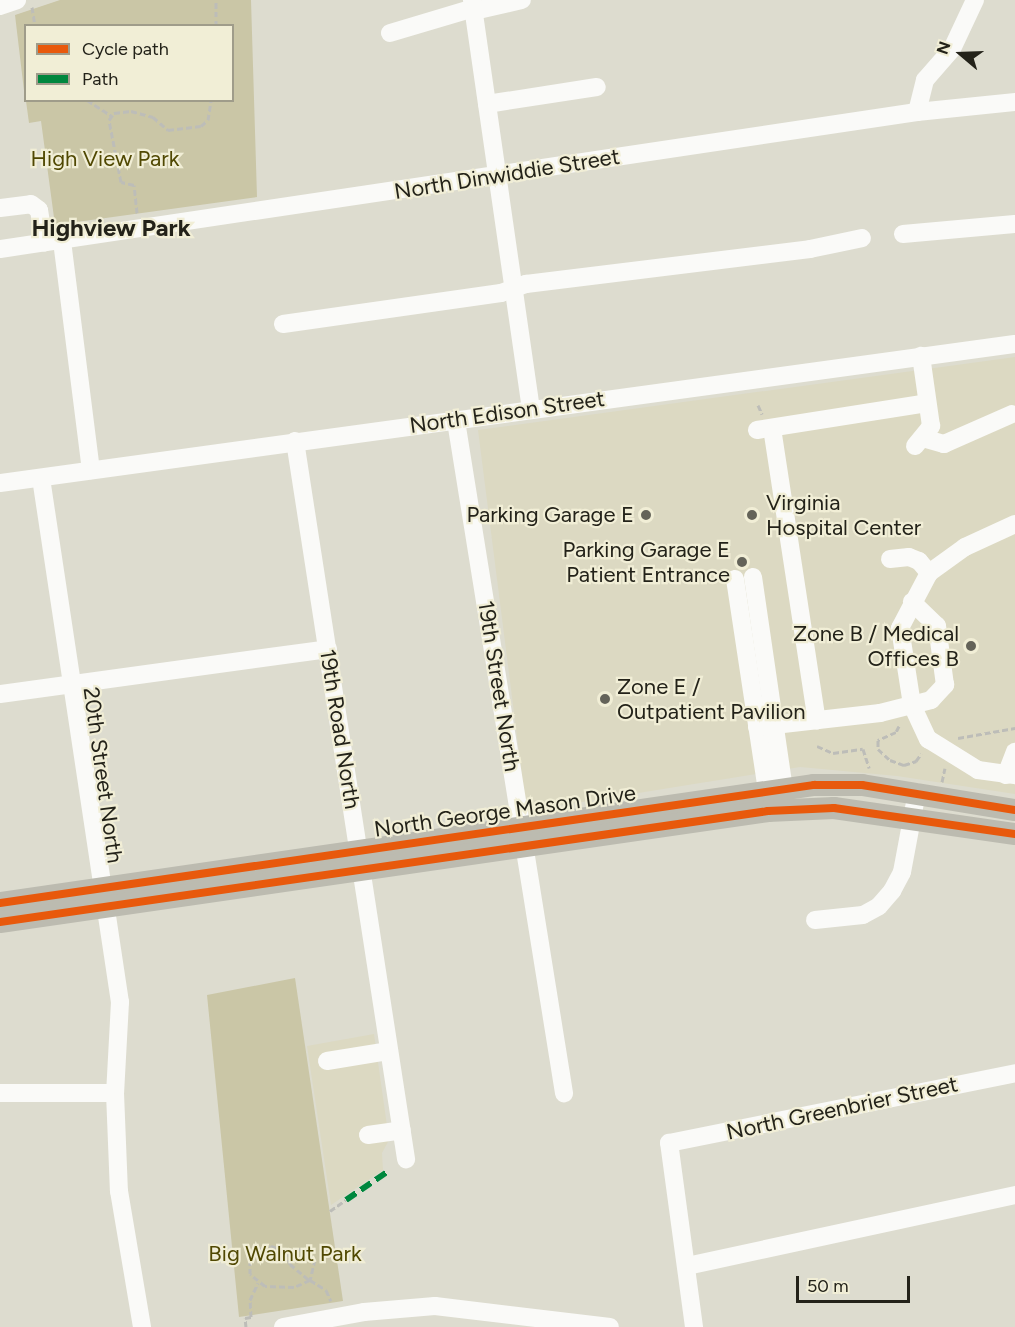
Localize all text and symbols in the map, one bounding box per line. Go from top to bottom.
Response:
legend [24,24,234,102]
north arrow [931,24,991,84]
text: Cycle path [82,38,169,60]
text: N [933,39,955,57]
text: Path [82,68,118,90]
street label: North Dinwiddie Street [392,143,622,205]
park label: High View Park [31,146,179,172]
district label: Highview Park [31,214,191,242]
street label: North Edison Street [408,385,606,439]
place label: Virginia Hospital Center [766,489,921,540]
place label: Parking Garage E [466,502,634,528]
marker: Virginia Hospital Center [743,506,761,524]
marker: Parking Garage E [639,508,653,522]
place label: Parking Garage E Patient Entrance [562,536,730,588]
marker: Parking Garage E Patient Entrance [735,555,749,569]
street label: 19th Street North [472,599,526,773]
place label: Zone B / Medical Offices B [793,620,959,672]
marker: Zone B / Medical Offices B [964,639,978,653]
street label: 19th Road North [314,647,366,811]
place label: Zone E / Outpatient Pavilion [617,673,805,724]
street label: 20th Street North [78,685,128,865]
marker: Zone E / Outpatient Pavilion [598,692,612,706]
street label: North George Mason Drive [372,780,638,842]
street label: North Greenbrier Street [724,1071,960,1145]
park label: Big Walnut Park [208,1241,362,1267]
scale bar [799,1264,913,1302]
text: 50 m [807,1275,849,1297]

